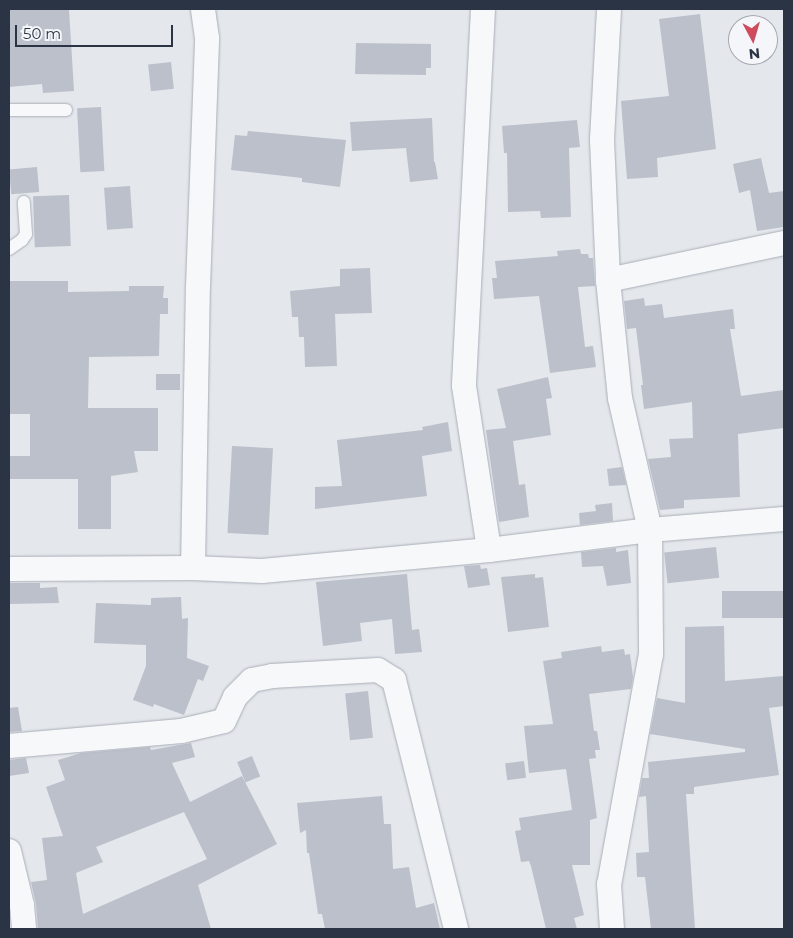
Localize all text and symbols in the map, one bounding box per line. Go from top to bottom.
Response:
scale bar [18,15,175,47]
north arrow [728,15,778,65]
text: 50 m [23,24,61,43]
text: N [748,44,761,63]

